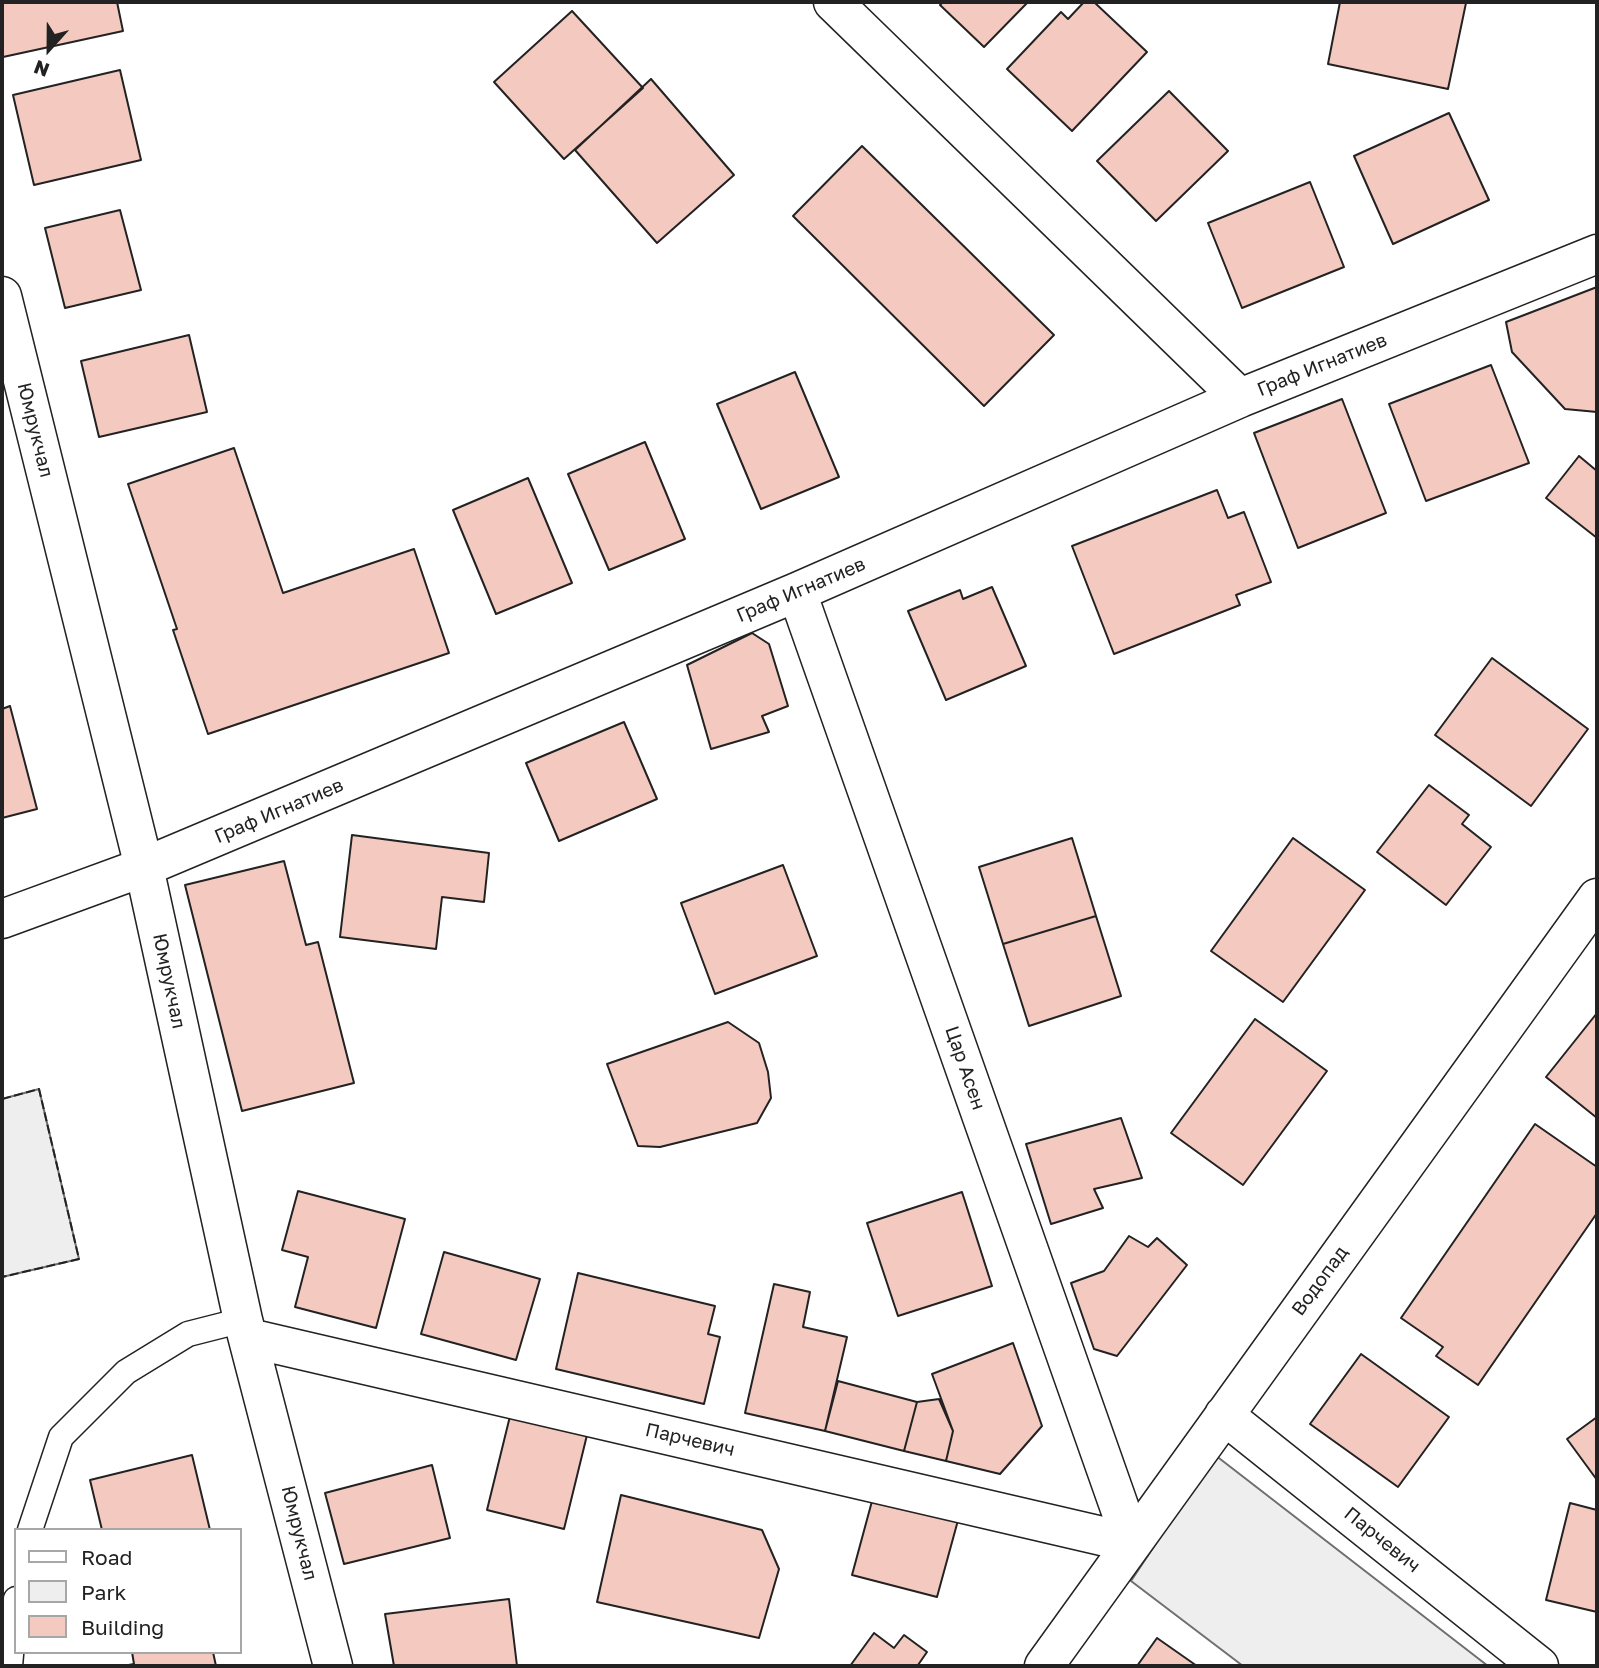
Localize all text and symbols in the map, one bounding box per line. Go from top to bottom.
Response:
north arrow [14,14,84,84]
text: N [30,56,52,82]
street label: Граф Игнатиев [1254,329,1390,401]
street label: Юмрукчал [12,380,58,480]
street label: Граф Игнатиев [733,553,869,627]
street label: Граф Игнатиев [211,774,347,848]
street label: Юмрукчал [148,931,190,1031]
street label: Цар Асен [940,1023,990,1113]
street label: Водопад [1287,1242,1353,1320]
street label: Парчевич [643,1419,737,1461]
street label: Юмрукчал [276,1483,322,1583]
street label: Парчевич [1339,1502,1425,1578]
legend [14,1528,242,1654]
text: Road [81,1544,132,1570]
text: Park [81,1579,126,1605]
text: Building [81,1614,164,1640]

